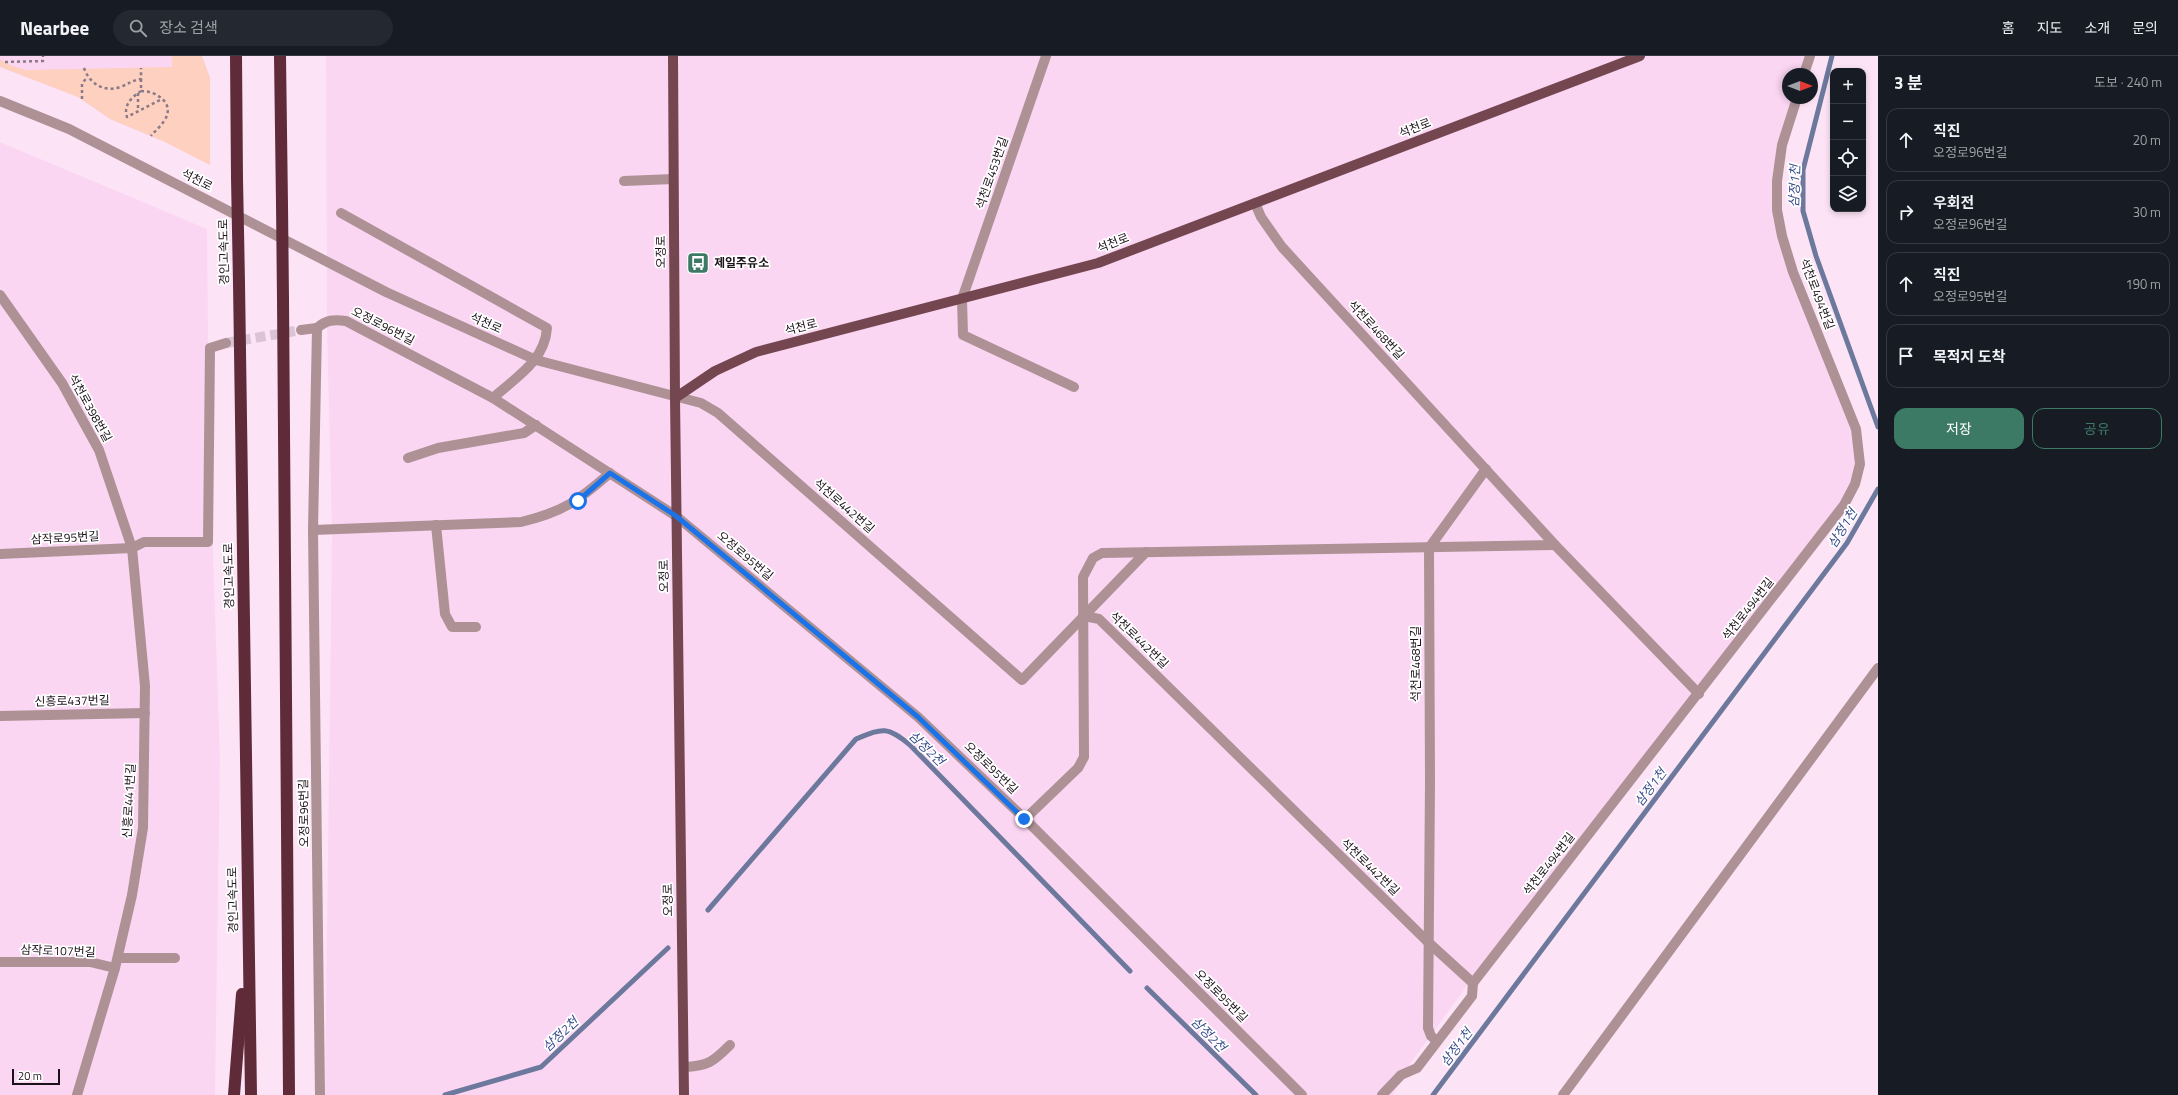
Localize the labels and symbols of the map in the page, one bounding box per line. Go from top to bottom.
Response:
north arrow [1782,68,1818,104]
street label: 석천로 [1396,113,1434,142]
street label: 석천로453번길 [970,134,1013,212]
water label: 삼정1천 [1783,163,1805,208]
street label: 석천로 [178,164,216,196]
street label: 경인고속도로 [213,219,234,285]
street label: 석천로 [1094,228,1132,257]
street label: 오정로 [651,235,670,269]
bus stop icon: 제일주유소 [685,250,711,276]
place label: 제일주유소 [714,253,769,272]
street label: 석천로494번길 [1795,255,1840,332]
street label: 석천로468번길 [1344,296,1409,364]
street label: 오정로96번길 [348,302,418,350]
street label: 석천로 [467,307,505,338]
street label: 석천로 [783,313,819,340]
street label: 석천로398번길 [64,370,117,445]
street label: 석천로442번길 [810,474,879,538]
route start [569,492,587,510]
water label: 삼정1천 [1822,504,1862,552]
street label: 삼작로95번길 [30,526,100,549]
street label: 오정로95번길 [713,526,778,585]
street label: 경인고속도로 [218,543,239,609]
street label: 오정로 [654,559,673,593]
street label: 석천로494번길 [1717,573,1778,644]
street label: 석천로442번길 [1106,607,1173,673]
street label: 석천로468번길 [1406,626,1425,702]
street label: 신흥로437번길 [34,690,110,711]
water label: 삼정2천 [905,726,950,771]
street label: 오정로95번길 [960,737,1023,798]
street label: 신흥로441번길 [117,763,140,839]
water label: 삼정1천 [1629,763,1672,810]
street label: 오정로96번길 [293,779,314,847]
route end [1015,810,1033,828]
street label: 석천로494번길 [1518,828,1579,899]
street label: 석천로442번길 [1337,834,1404,900]
street label: 경인고속도로 [222,867,243,933]
street label: 오정로 [658,883,677,917]
street label: 삼작로107번길 [20,940,96,961]
street label: 오정로95번길 [1190,965,1252,1027]
water label: 삼정2천 [537,1011,583,1056]
water label: 삼정2천 [1187,1012,1232,1057]
water label: 삼정1천 [1435,1023,1478,1070]
scale bar [12,1067,60,1086]

